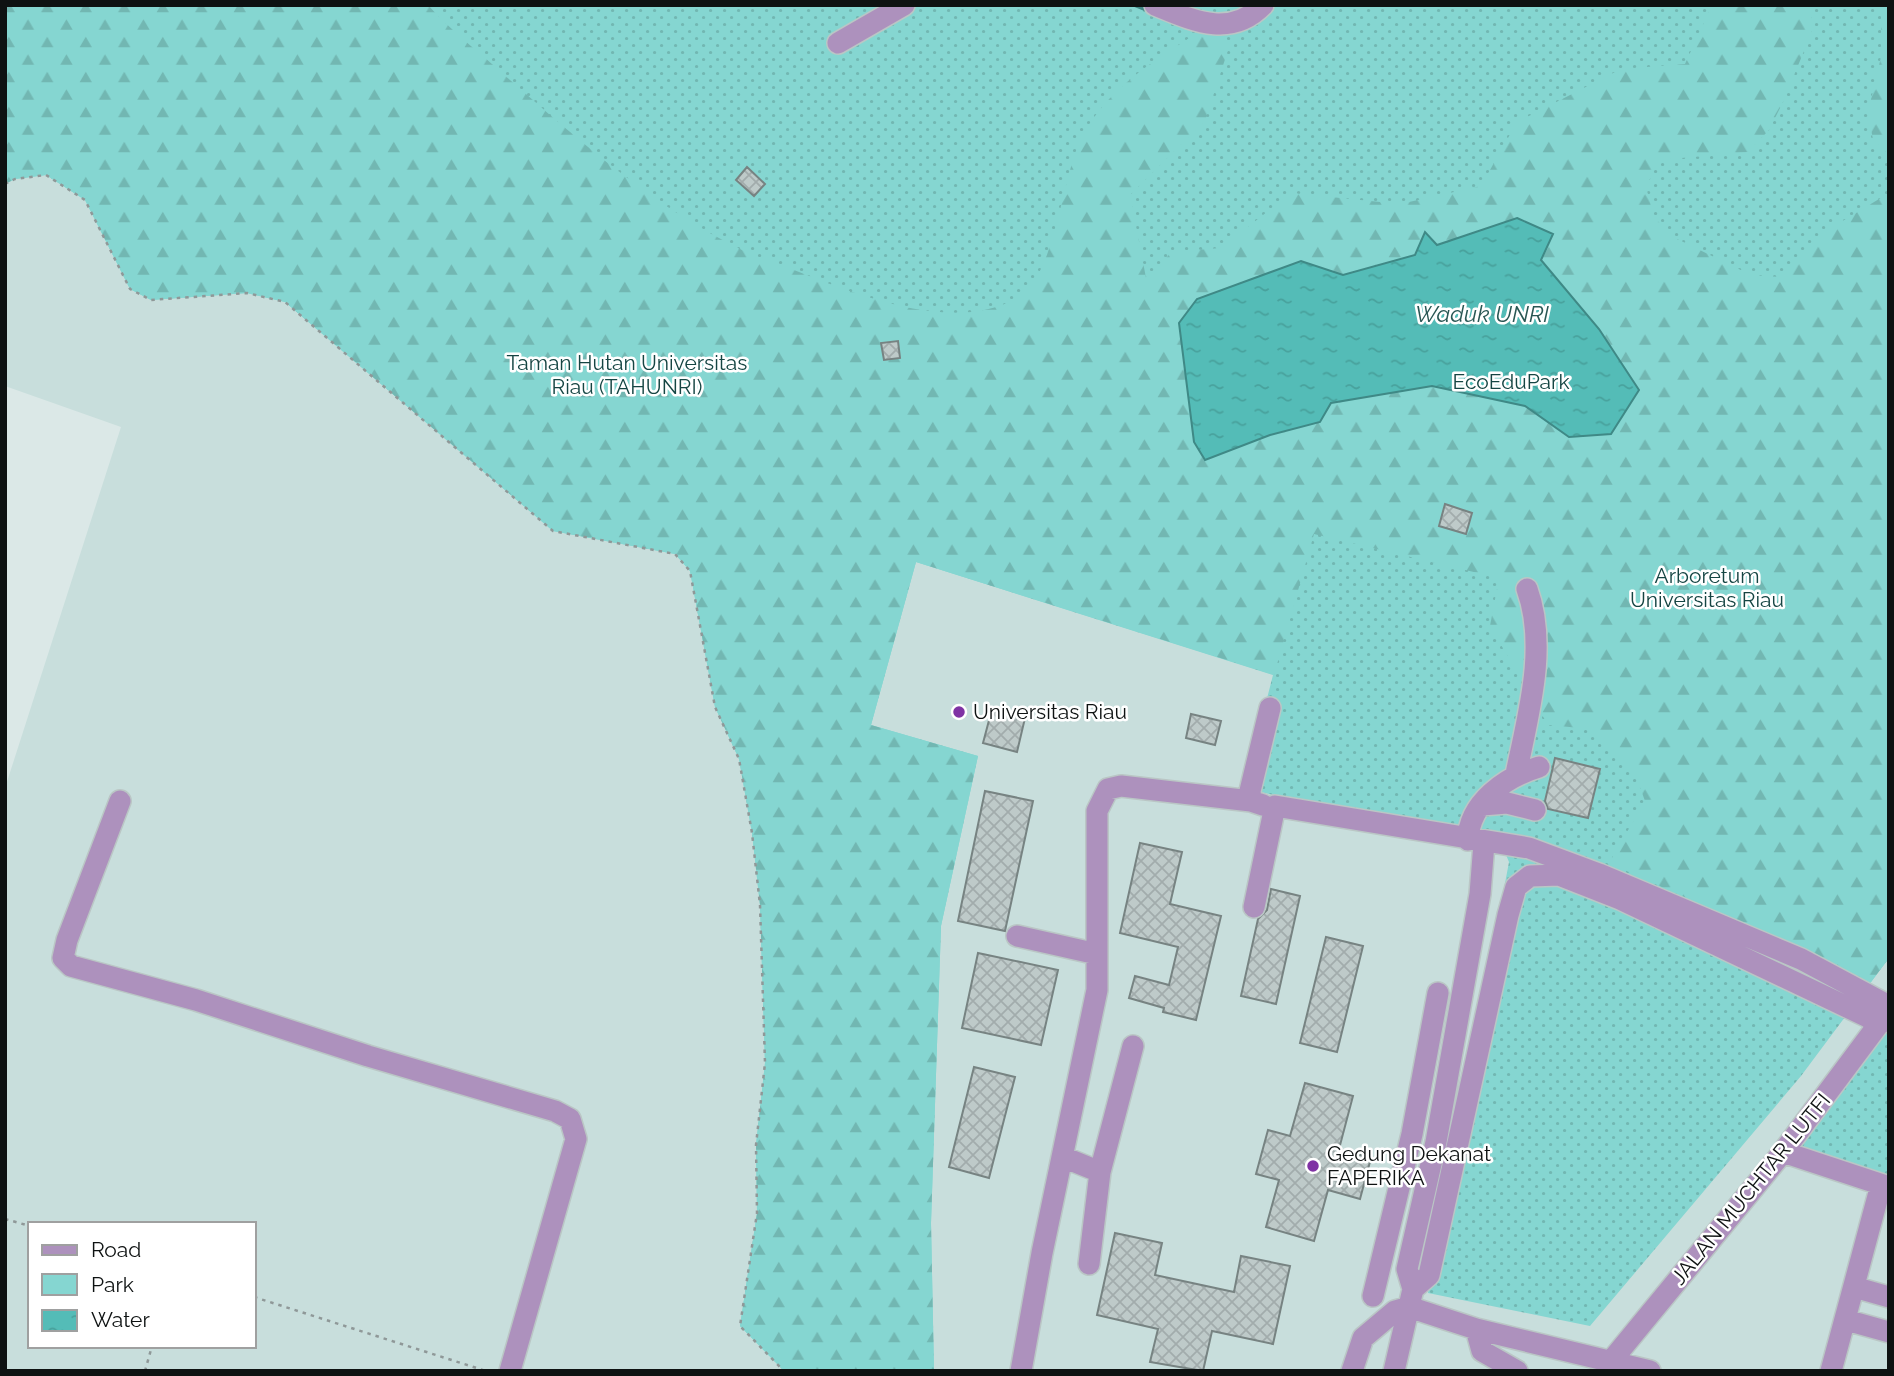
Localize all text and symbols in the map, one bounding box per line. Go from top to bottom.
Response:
water label: Waduk UNRI [1415,300,1549,327]
park label: Taman Hutan Universitas Riau (TAHUNRI) [507,350,747,399]
park label: EcoEduPark [1452,369,1570,394]
park label: Arboretum Universitas Riau [1630,563,1784,612]
place label: Universitas Riau [973,699,1127,724]
marker: Universitas Riau [951,704,967,720]
street label: JALAN MUCHTAR LUTFI [1666,1088,1835,1289]
place label: Gedung Dekanat FAPERIKA [1327,1141,1491,1190]
marker: Gedung Dekanat FAPERIKA [1305,1158,1321,1174]
legend [28,1222,256,1348]
text: Road [91,1237,141,1262]
text: Park [91,1272,134,1297]
text: Water [91,1307,150,1332]

